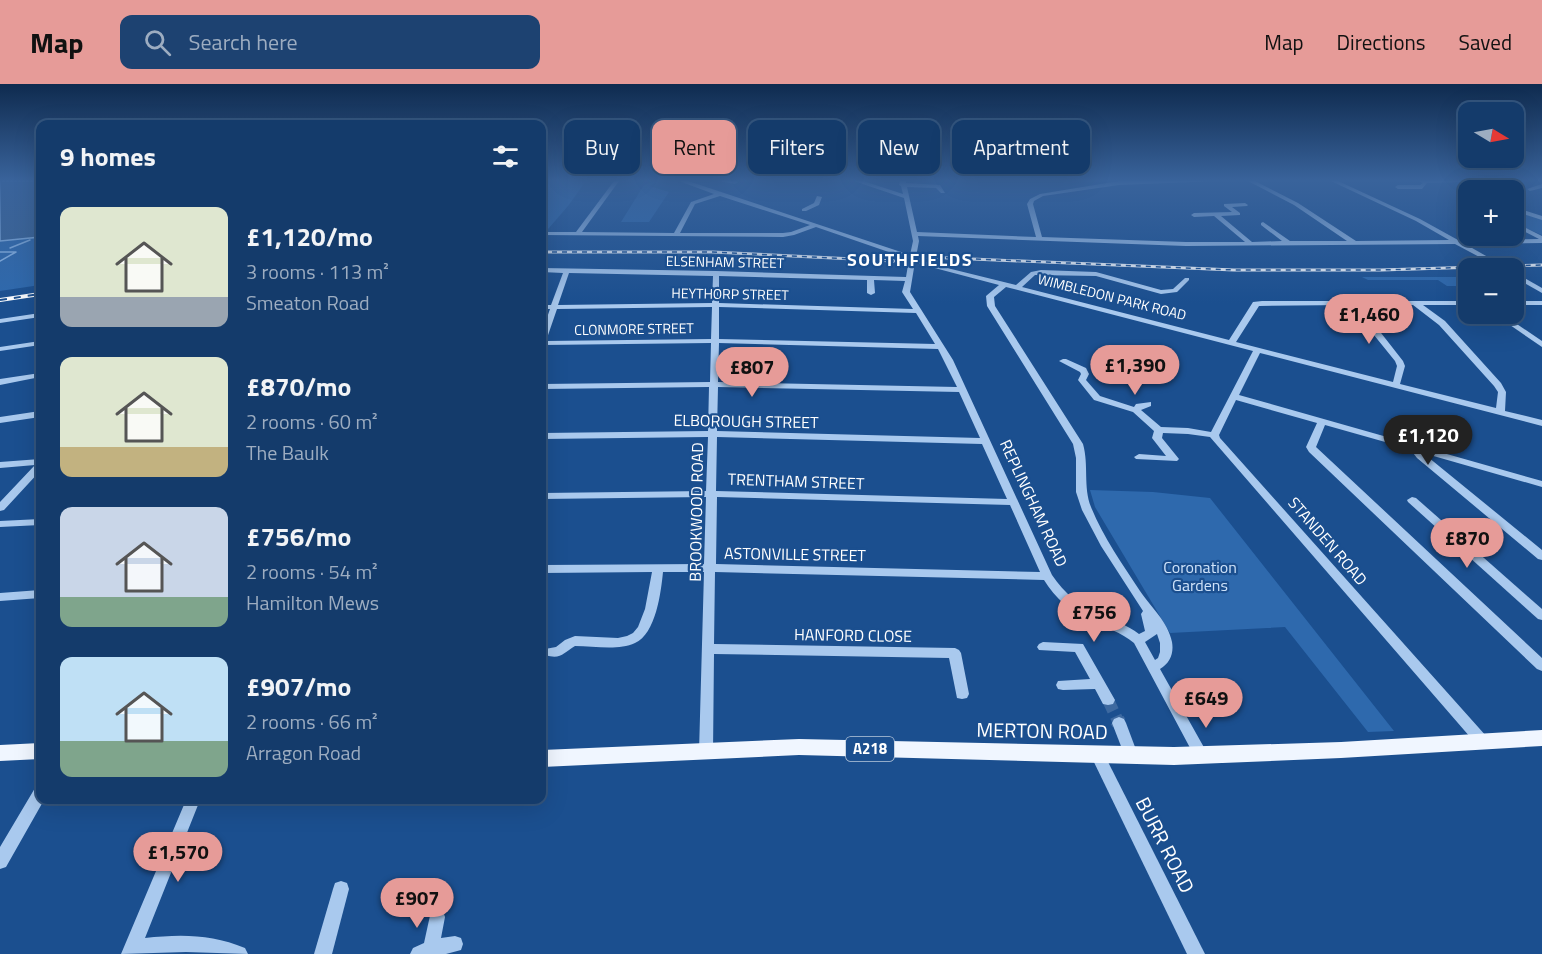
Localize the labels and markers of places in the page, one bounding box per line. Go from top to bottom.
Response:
pin: £1,460 [1320,294,1418,345]
pin: £1,390 [1086,345,1184,396]
pin: £807 [716,347,788,398]
pin: £1,120 [1379,415,1477,466]
pin: £870 [1431,518,1503,569]
pin: £756 [1058,592,1130,643]
pin: £649 [1170,678,1242,729]
pin: £1,570 [129,832,227,883]
pin: £907 [381,878,453,929]

